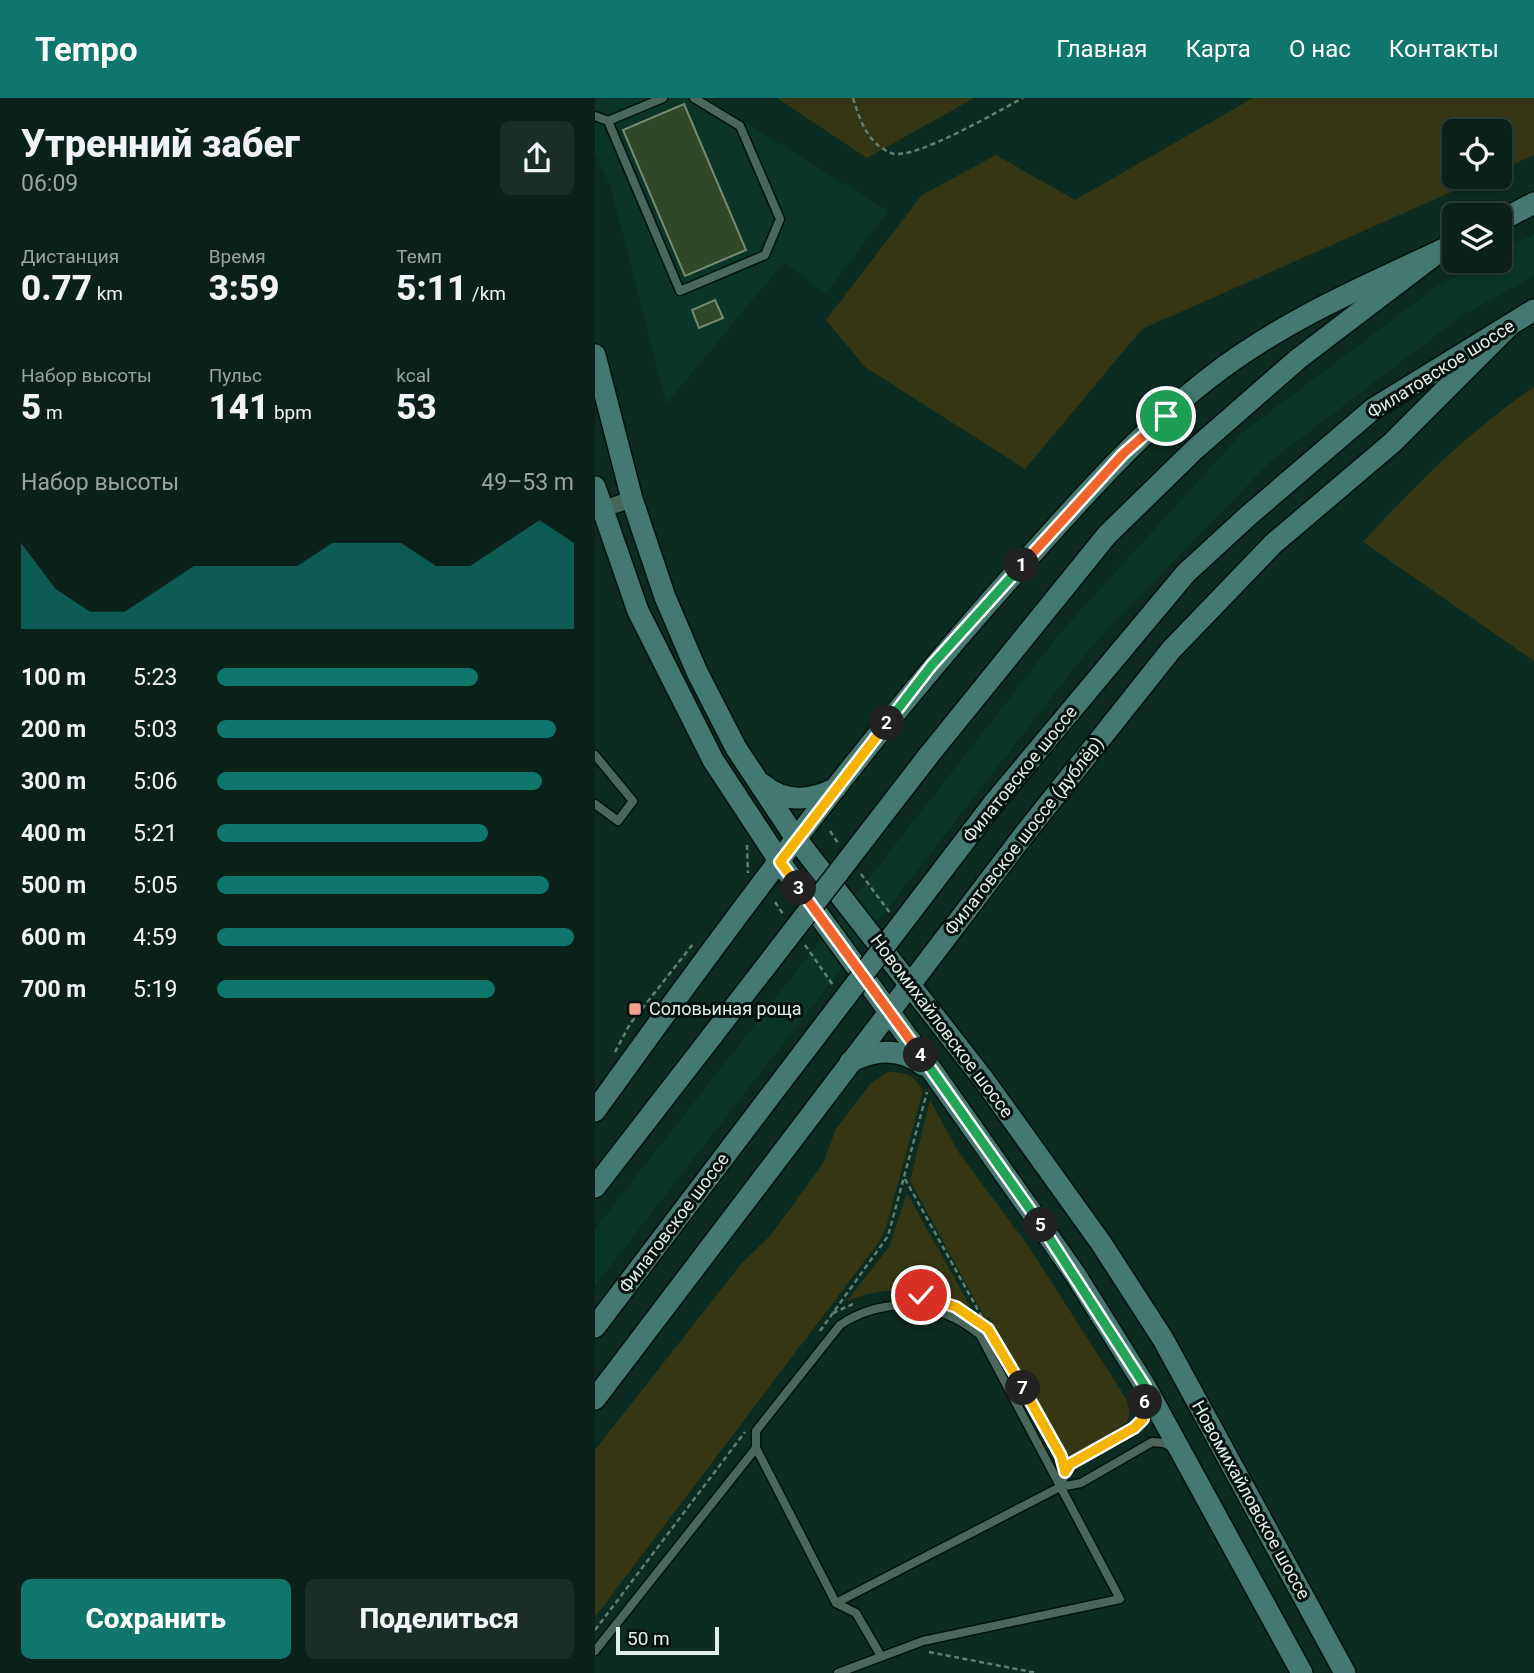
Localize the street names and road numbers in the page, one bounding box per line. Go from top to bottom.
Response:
street label: Филатовское шоссе [1363,315,1518,422]
street label: Филатовское шоссе [958,701,1081,846]
street label: Филатовское шоссе (дублёр) [940,732,1108,940]
street label: Новомихайловское шоссе [867,930,1018,1121]
street label: Филатовское шоссе [614,1149,733,1297]
street label: Новомихайловское шоссе [1188,1397,1315,1603]

